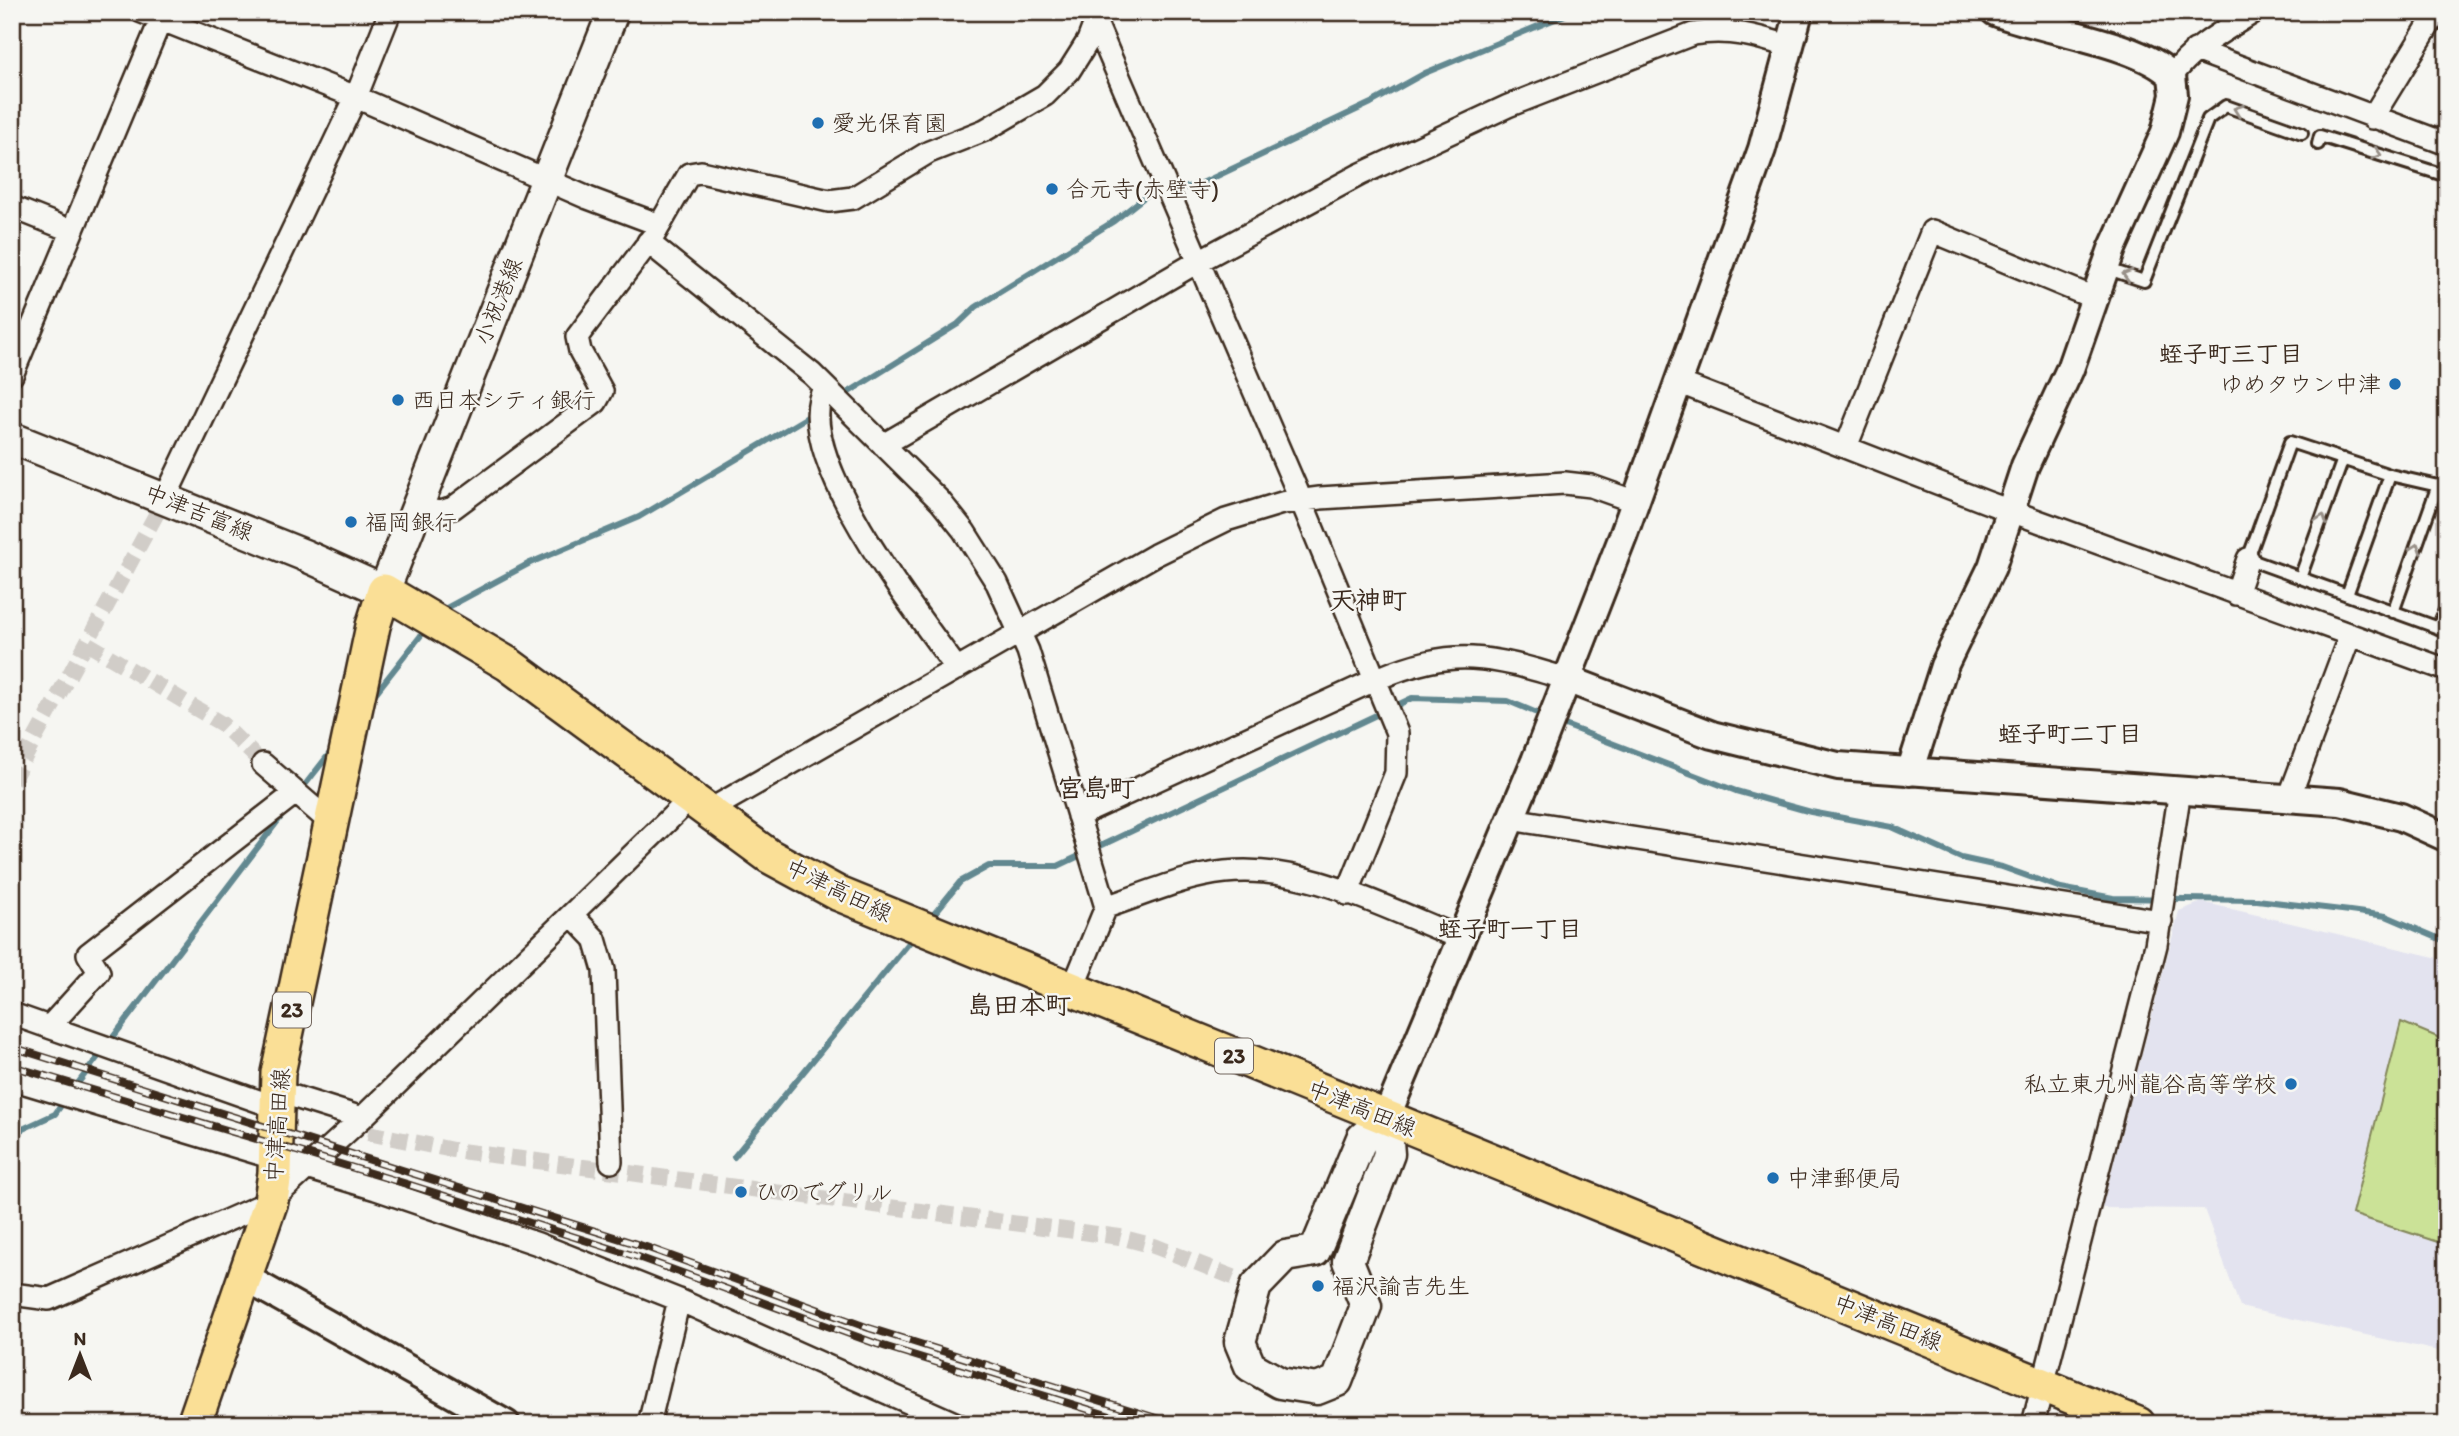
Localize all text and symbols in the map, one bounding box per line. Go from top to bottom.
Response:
one-way arrow [2233,104,2245,118]
place label: 愛光保育園 [832,109,947,137]
marker: 愛光保育園 [810,115,826,131]
one-way arrow [2371,146,2383,161]
place label: 合元寺(赤壁寺) [1066,175,1219,203]
marker: 合元寺(赤壁寺) [1044,181,1060,197]
street label: 小祝港線 [468,253,528,349]
one-way arrow [2121,269,2133,284]
district label: 蛭子町三丁目 [2159,339,2303,368]
place label: ゆめタウン中津 [2220,370,2381,398]
marker: ゆめタウン中津 [2387,376,2403,392]
place label: 西日本シティ銀行 [412,386,596,414]
marker: 西日本シティ銀行 [390,392,406,408]
street label: 中津吉富線 [140,477,258,547]
place label: 福岡銀行 [365,508,457,536]
one-way arrow [2313,513,2327,525]
marker: 福岡銀行 [343,514,359,530]
one-way arrow [2408,543,2422,555]
district label: 天神町 [1329,584,1407,616]
district label: 蛭子町二丁目 [1998,719,2142,748]
district label: 宮島町 [1057,772,1135,804]
street label: 中津高田線 [781,852,897,928]
district label: 蛭子町一丁目 [1438,914,1582,943]
district label: 島田本町 [967,989,1071,1021]
road number: 23 [273,992,311,1028]
road number: 23 [1215,1038,1253,1074]
street label: 中津高田線 [259,1067,295,1183]
place label: 私立東九州龍谷高等学校 [2024,1070,2277,1098]
street label: 中津高田線 [1303,1073,1421,1143]
marker: 私立東九州龍谷高等学校 [2283,1076,2299,1092]
place label: 中津郵便局 [1787,1164,1902,1192]
marker: 中津郵便局 [1765,1170,1781,1186]
place label: ひのでグリル [755,1178,893,1206]
marker: ひのでグリル [733,1184,749,1200]
place label: 福沢諭吉先生 [1332,1272,1470,1300]
marker: 福沢諭吉先生 [1310,1278,1326,1294]
street label: 中津高田線 [1829,1287,1947,1357]
north arrow [46,1320,116,1390]
text: N [74,1327,86,1350]

